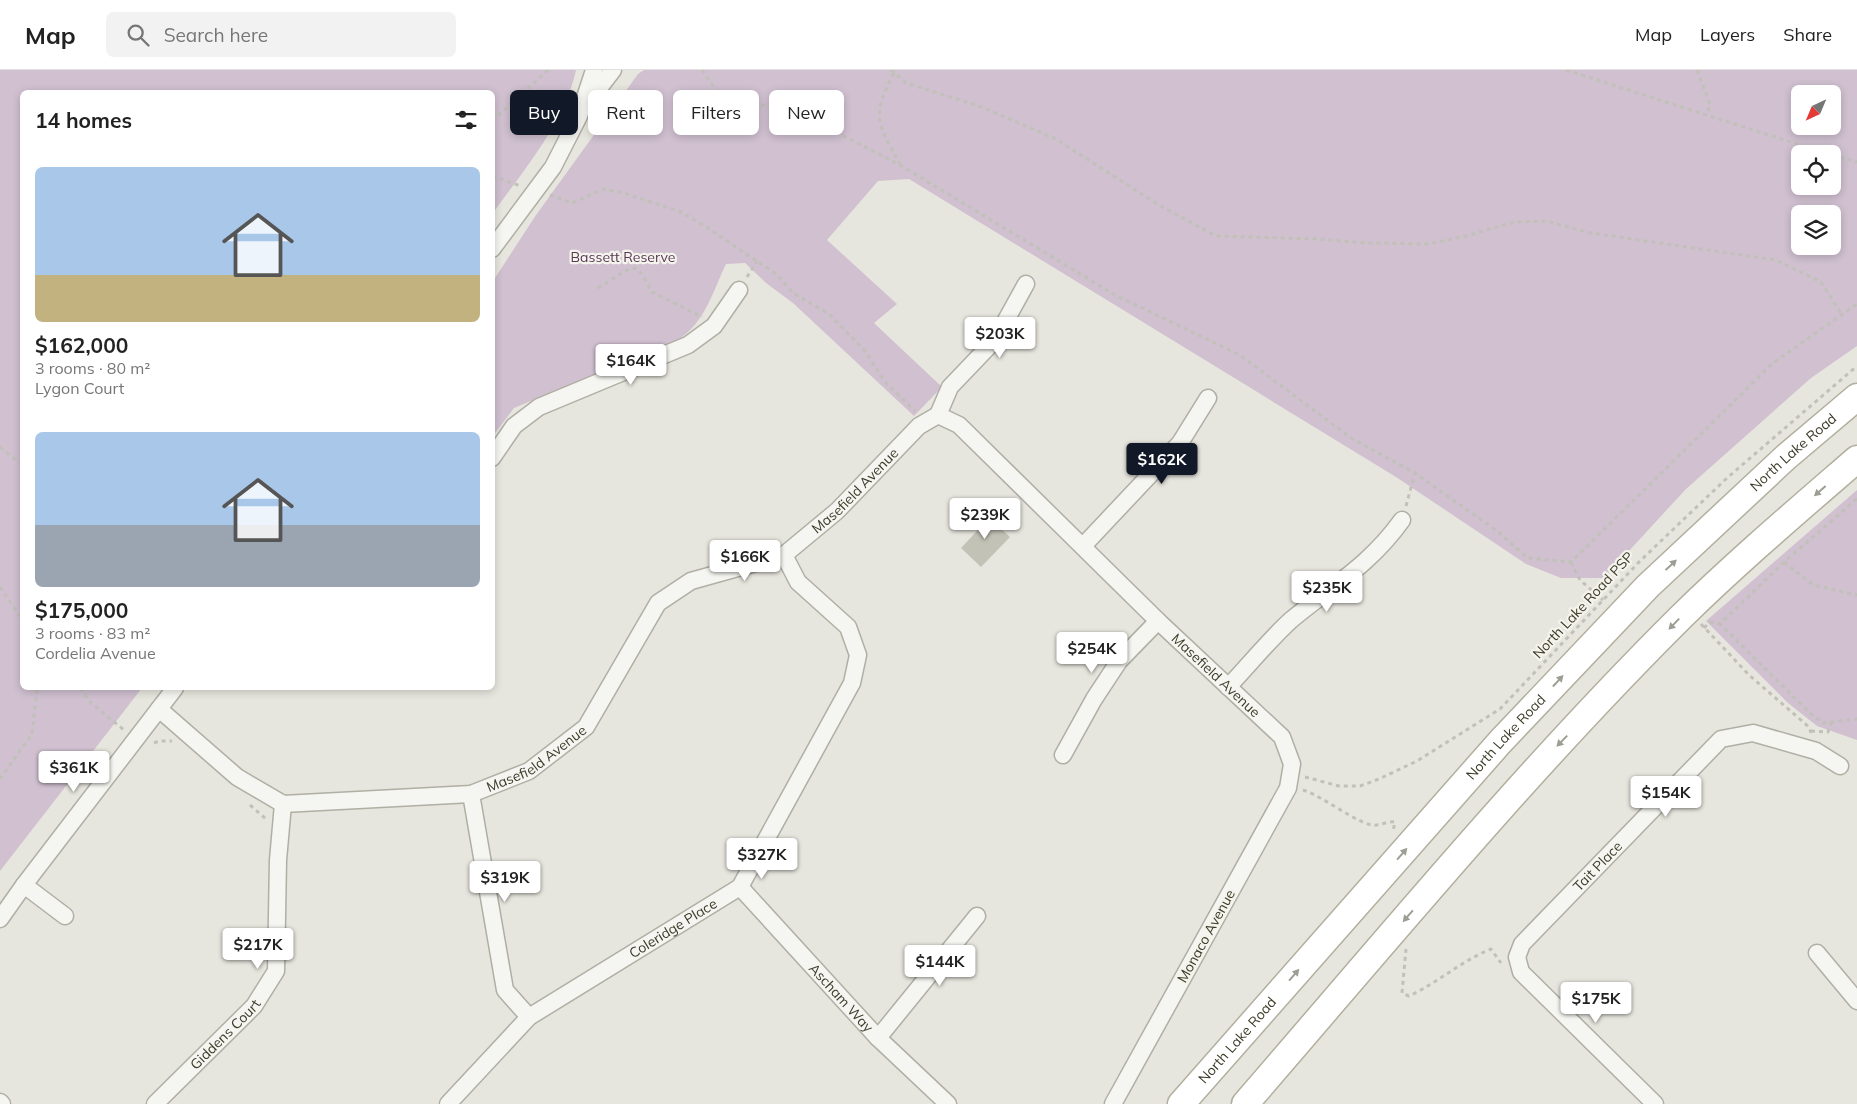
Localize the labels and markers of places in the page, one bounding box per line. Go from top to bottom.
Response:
pin: $203K [965,316,1035,359]
pin: $164K [596,344,666,386]
pin: $162K [1127,442,1197,485]
pin: $239K [950,498,1020,540]
pin: $166K [710,540,780,582]
pin: $235K [1292,570,1362,613]
pin: $254K [1057,632,1127,674]
pin: $361K [39,750,109,793]
pin: $154K [1631,776,1701,818]
pin: $327K [727,838,797,880]
pin: $319K [470,860,540,903]
pin: $217K [223,928,293,970]
pin: $144K [905,944,975,987]
pin: $175K [1561,982,1631,1024]

